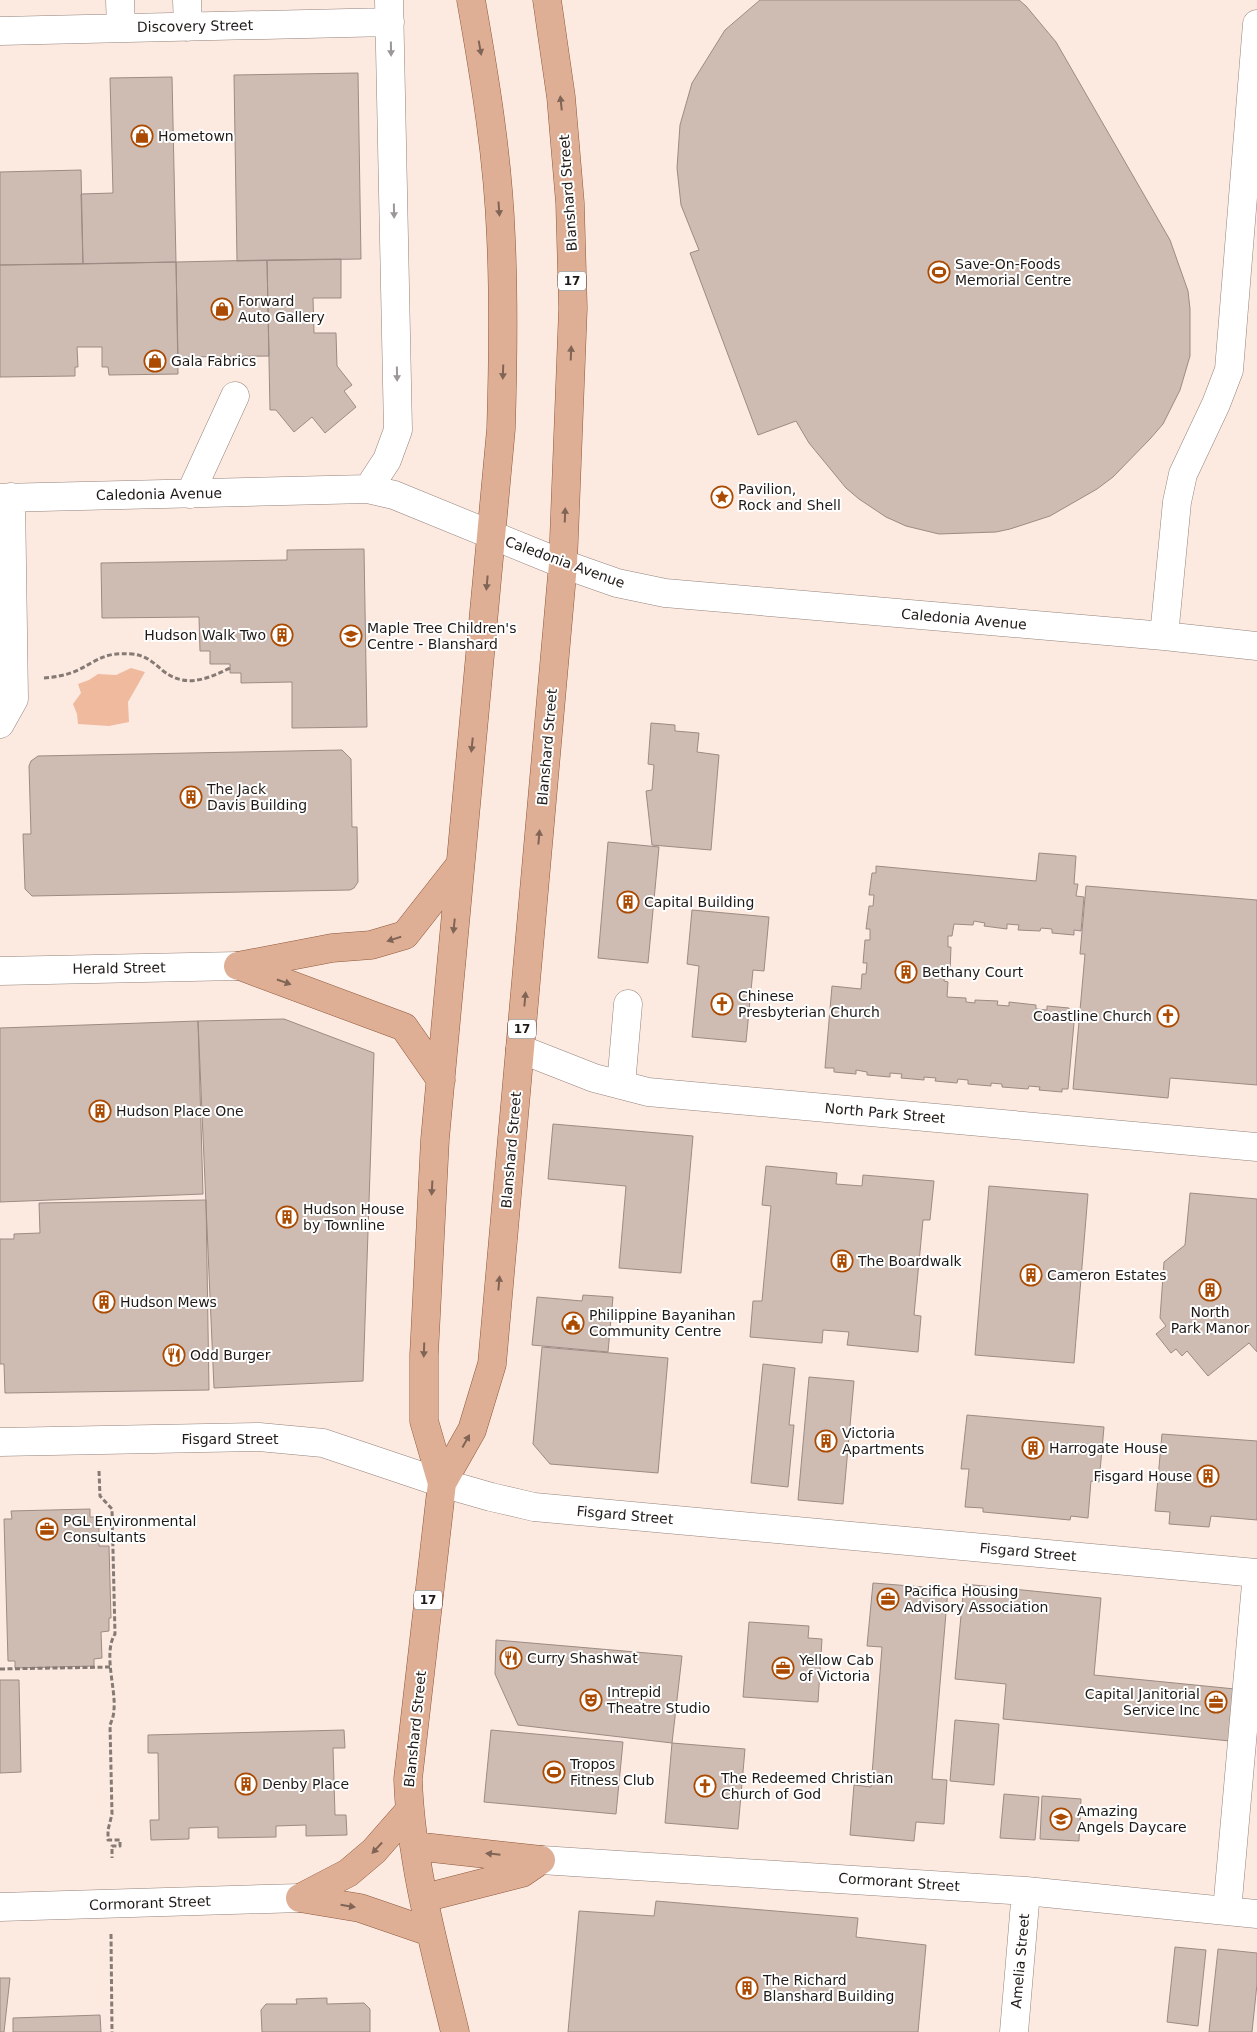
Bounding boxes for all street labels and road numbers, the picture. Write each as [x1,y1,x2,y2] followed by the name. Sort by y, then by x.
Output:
[137,17,254,35] street label: Discovery Street
[556,134,580,252] street label: Blanshard Street
[558,272,586,290] road number: 17
[96,485,222,503] street label: Caledonia Avenue
[503,533,627,591] street label: Caledonia Avenue
[900,606,1028,632] street label: Caledonia Avenue
[534,687,560,806] street label: Blanshard Street
[72,959,166,977] street label: Herald Street
[508,1020,536,1038] road number: 17
[498,1090,524,1209] street label: Blanshard Street
[824,1100,946,1126] street label: North Park Street
[181,1431,279,1447] street label: Fisgard Street
[576,1503,675,1527] street label: Fisgard Street
[979,1540,1078,1564] street label: Fisgard Street
[414,1590,442,1610] road number: 17
[401,1669,429,1788] street label: Blanshard Street
[838,1870,961,1894] street label: Cormorant Street
[89,1893,212,1913] street label: Cormorant Street
[1008,1912,1032,2009] street label: Amelia Street

